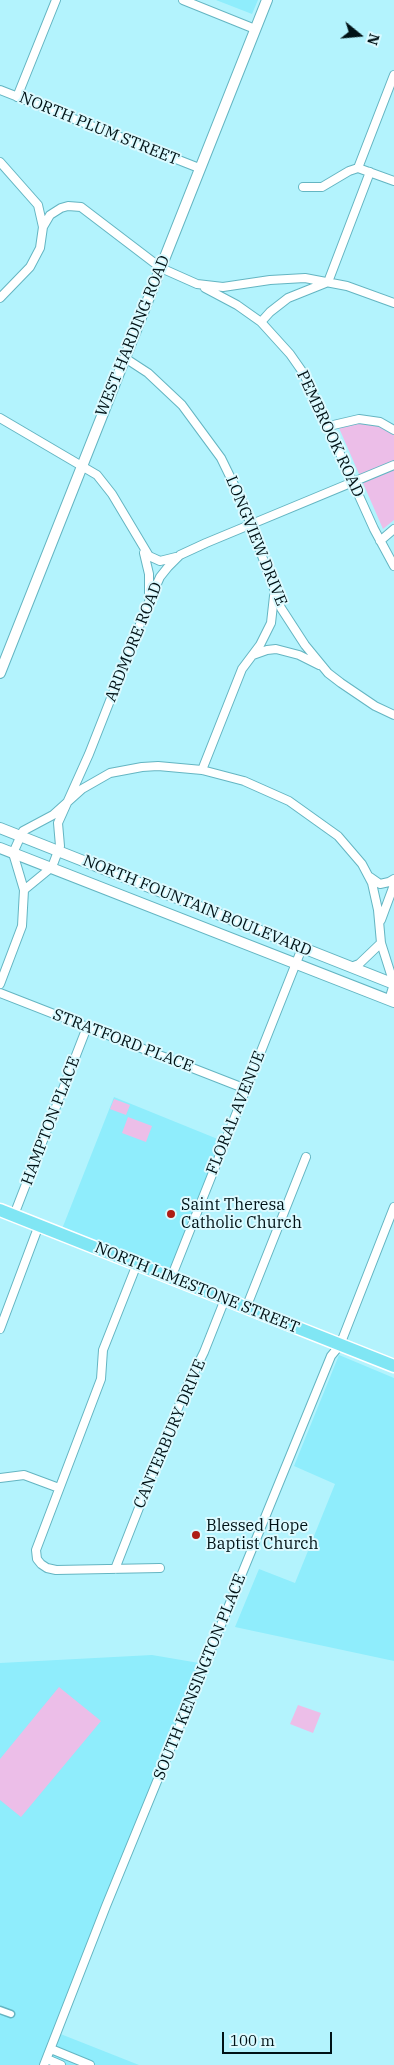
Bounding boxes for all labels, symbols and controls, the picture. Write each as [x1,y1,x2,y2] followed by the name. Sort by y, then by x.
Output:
[334,10,384,60] north arrow
[363,31,384,47] text: N
[16,88,182,170] street label: NORTH PLUM STREET
[92,253,174,419] street label: WEST HARDING ROAD
[292,368,368,500] street label: PEMBROOK ROAD
[221,473,291,609] street label: LONGVIEW DRIVE
[101,579,167,705] street label: ARDMORE ROAD
[80,851,314,961] street label: NORTH FOUNTAIN BOULEVARD
[50,1005,196,1077] street label: STRATFORD PLACE
[202,1049,270,1177] street label: FLORAL AVENUE
[18,1054,84,1188] street label: HAMPTON PLACE
[181,1195,302,1233] place label: Saint Theresa Catholic Church
[165,1208,177,1220] marker: Saint Theresa Catholic Church
[92,1238,302,1338] street label: NORTH LIMESTONE STREET
[130,1357,210,1511] street label: CANTERBURY DRIVE
[206,1516,319,1554] place label: Blessed Hope Baptist Church
[190,1529,202,1541] marker: Blessed Hope Baptist Church
[150,1571,250,1783] street label: SOUTH KENSINGTON PLACE
[224,2022,334,2054] scale bar
[230,2031,275,2050] text: 100 m

